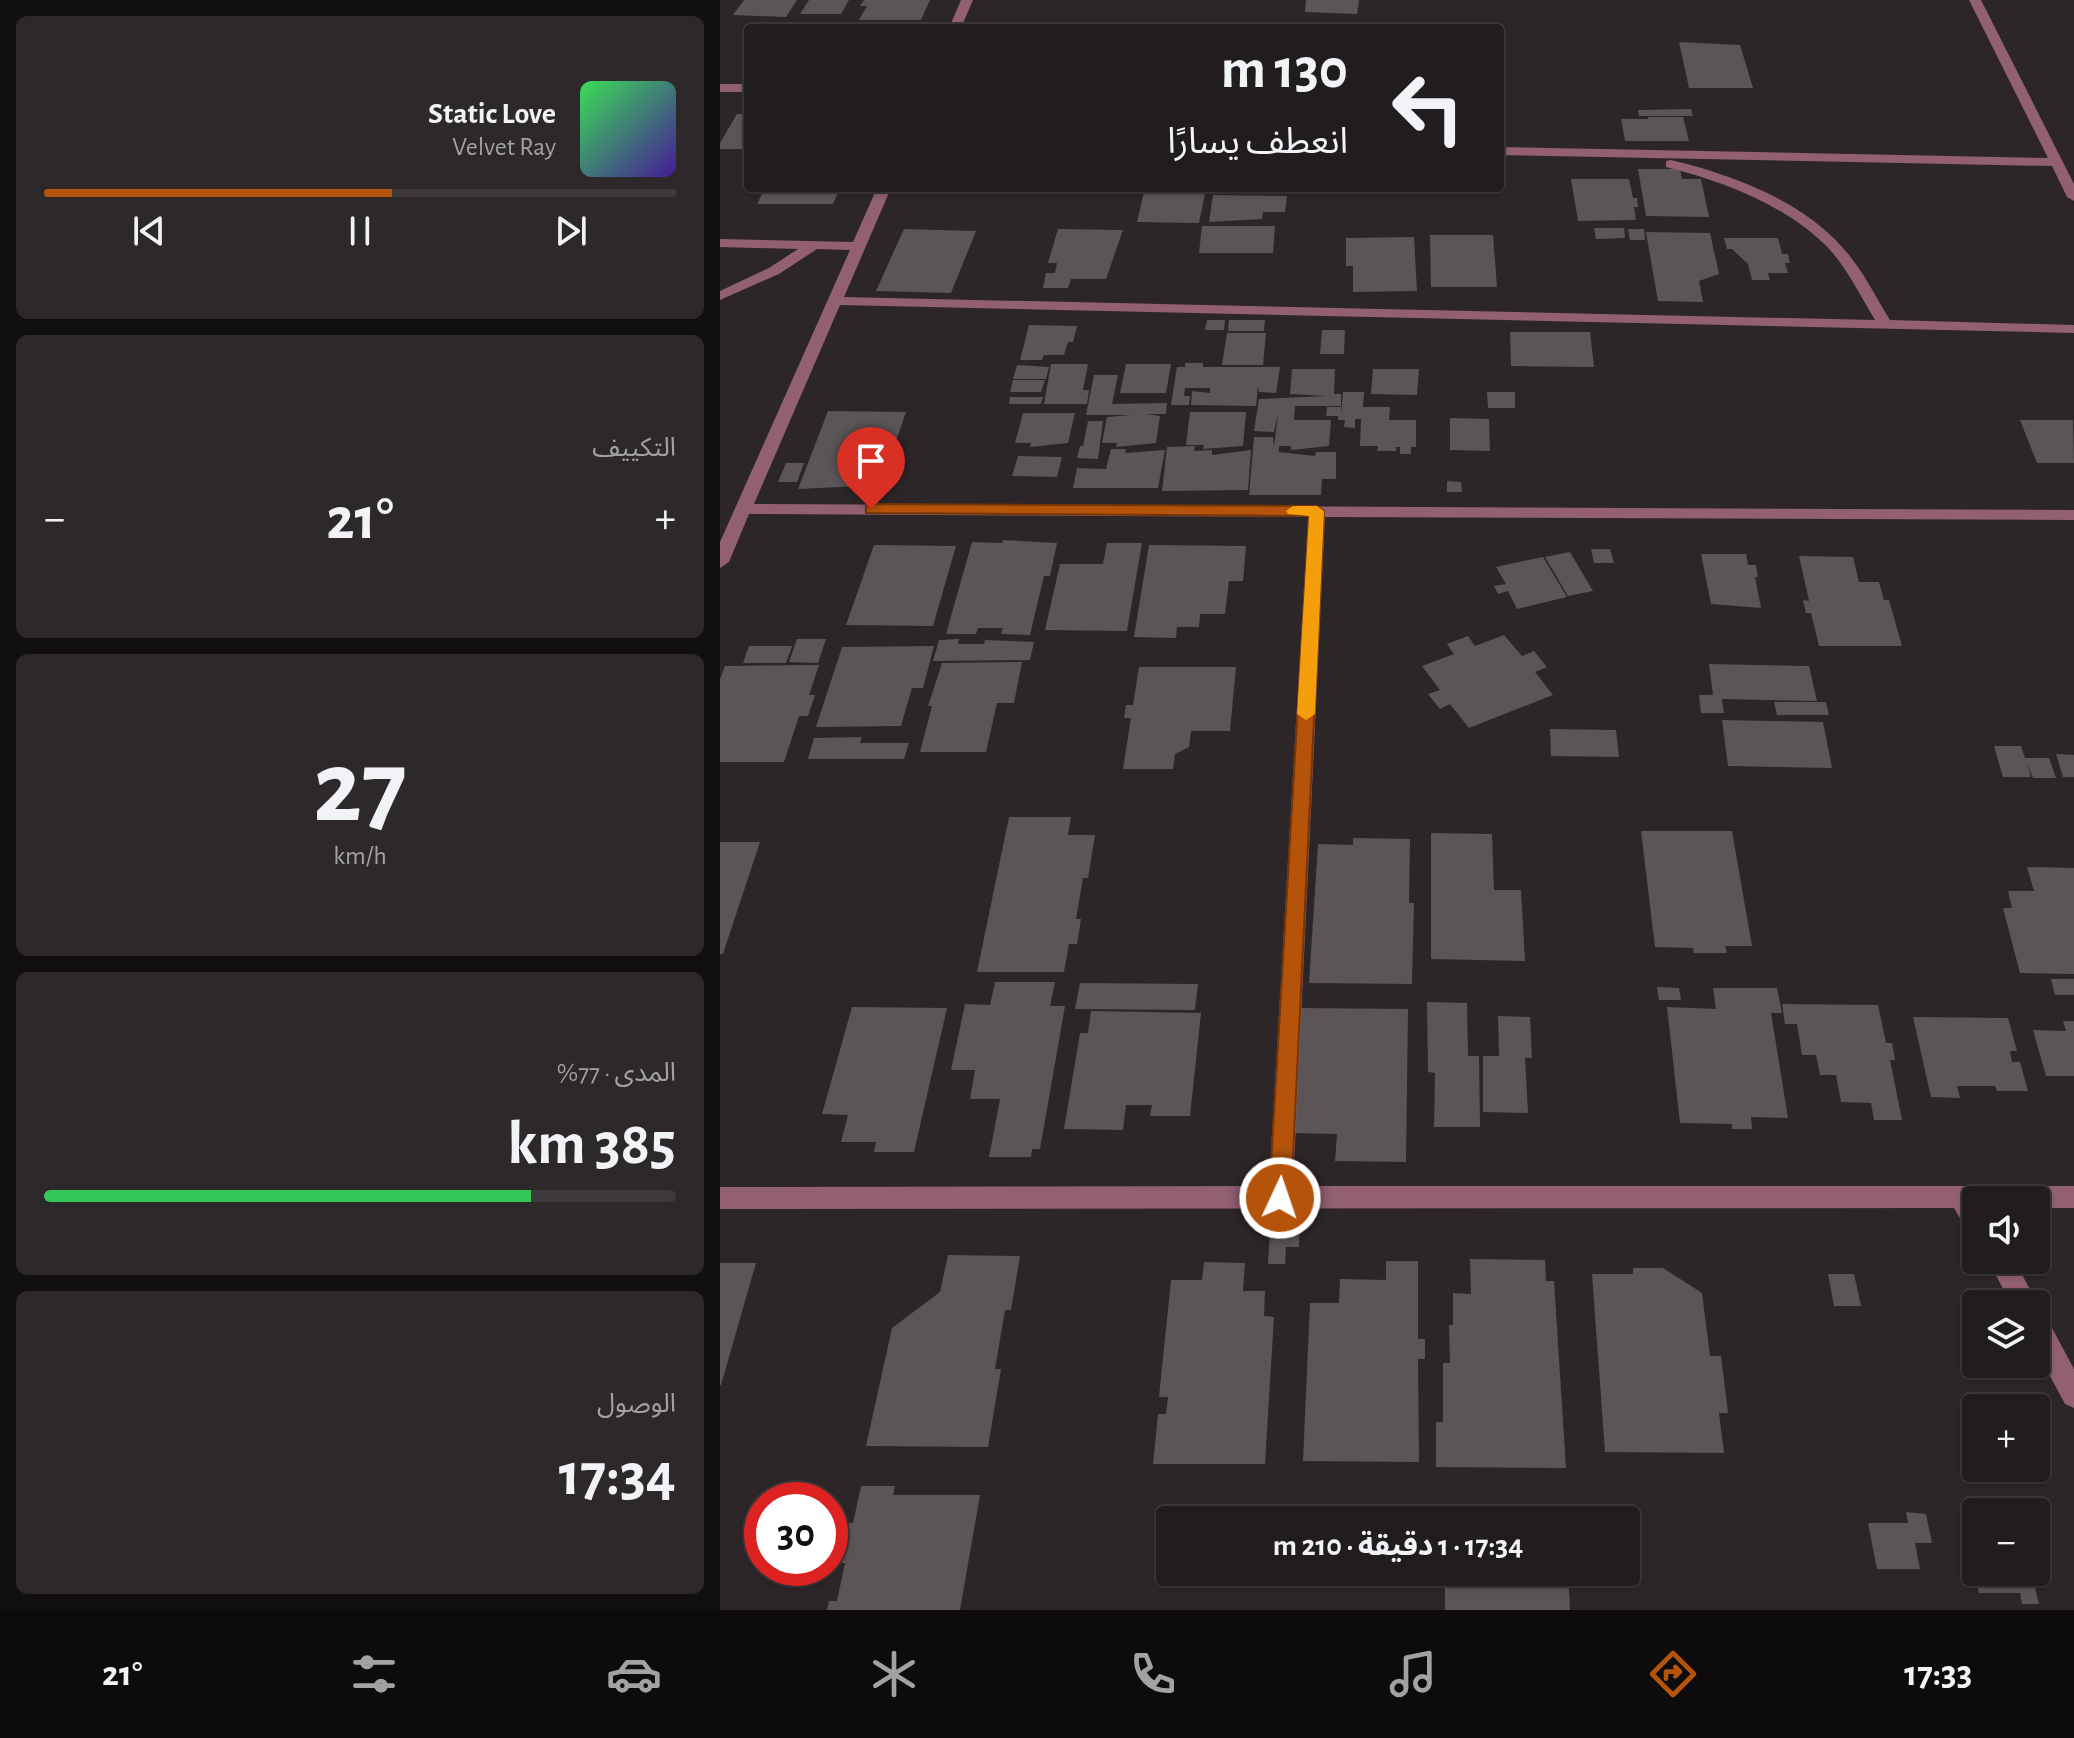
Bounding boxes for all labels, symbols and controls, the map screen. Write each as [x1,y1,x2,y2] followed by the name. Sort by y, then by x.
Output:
[1221,42,1348,98] text: 130 m
[1376,56,1480,160] icon: left
[428,99,556,129] text: Static Love
[1167,124,1348,160] text: انعطف يسارًا
[452,134,556,160] text: Velvet Ray
[127,209,171,253] icon: previous
[338,209,382,253] icon: pause
[549,209,593,253] icon: next
[837,427,905,509] pin
[592,435,676,461] text: التكييف
[849,439,893,483] icon: arrive
[326,490,394,550] text: 21°
[44,497,65,541] text: −
[655,497,676,541] text: +
[313,737,407,841] text: 27
[333,843,387,869] text: km/h
[557,1060,676,1086] text: المدى · 77%
[507,1115,676,1175] text: 385 km
[1238,1156,1322,1240] position arrow
[1962,1186,2050,1586] map controls
[1962,1186,2050,1274] button: sound
[1962,1290,2050,1378] button: layers
[597,1391,676,1417] text: الوصول
[1962,1394,2050,1482] button: +
[559,1446,676,1506] text: 17:34
[744,1482,848,1586] speed limit sign: 30
[1962,1498,2050,1586] button: −
[1273,1531,1523,1561] text: 17:34 · 1 دقيقة · 210 m
[346,1646,402,1702] icon: filters
[606,1646,662,1702] icon: car
[866,1646,922,1702] icon: climate
[1125,1646,1181,1702] icon: phone
[1385,1646,1441,1702] icon: music
[1645,1646,1701,1702] icon: directions
[102,1656,142,1692] text: 21°
[1904,1656,1972,1692] text: 17:33

